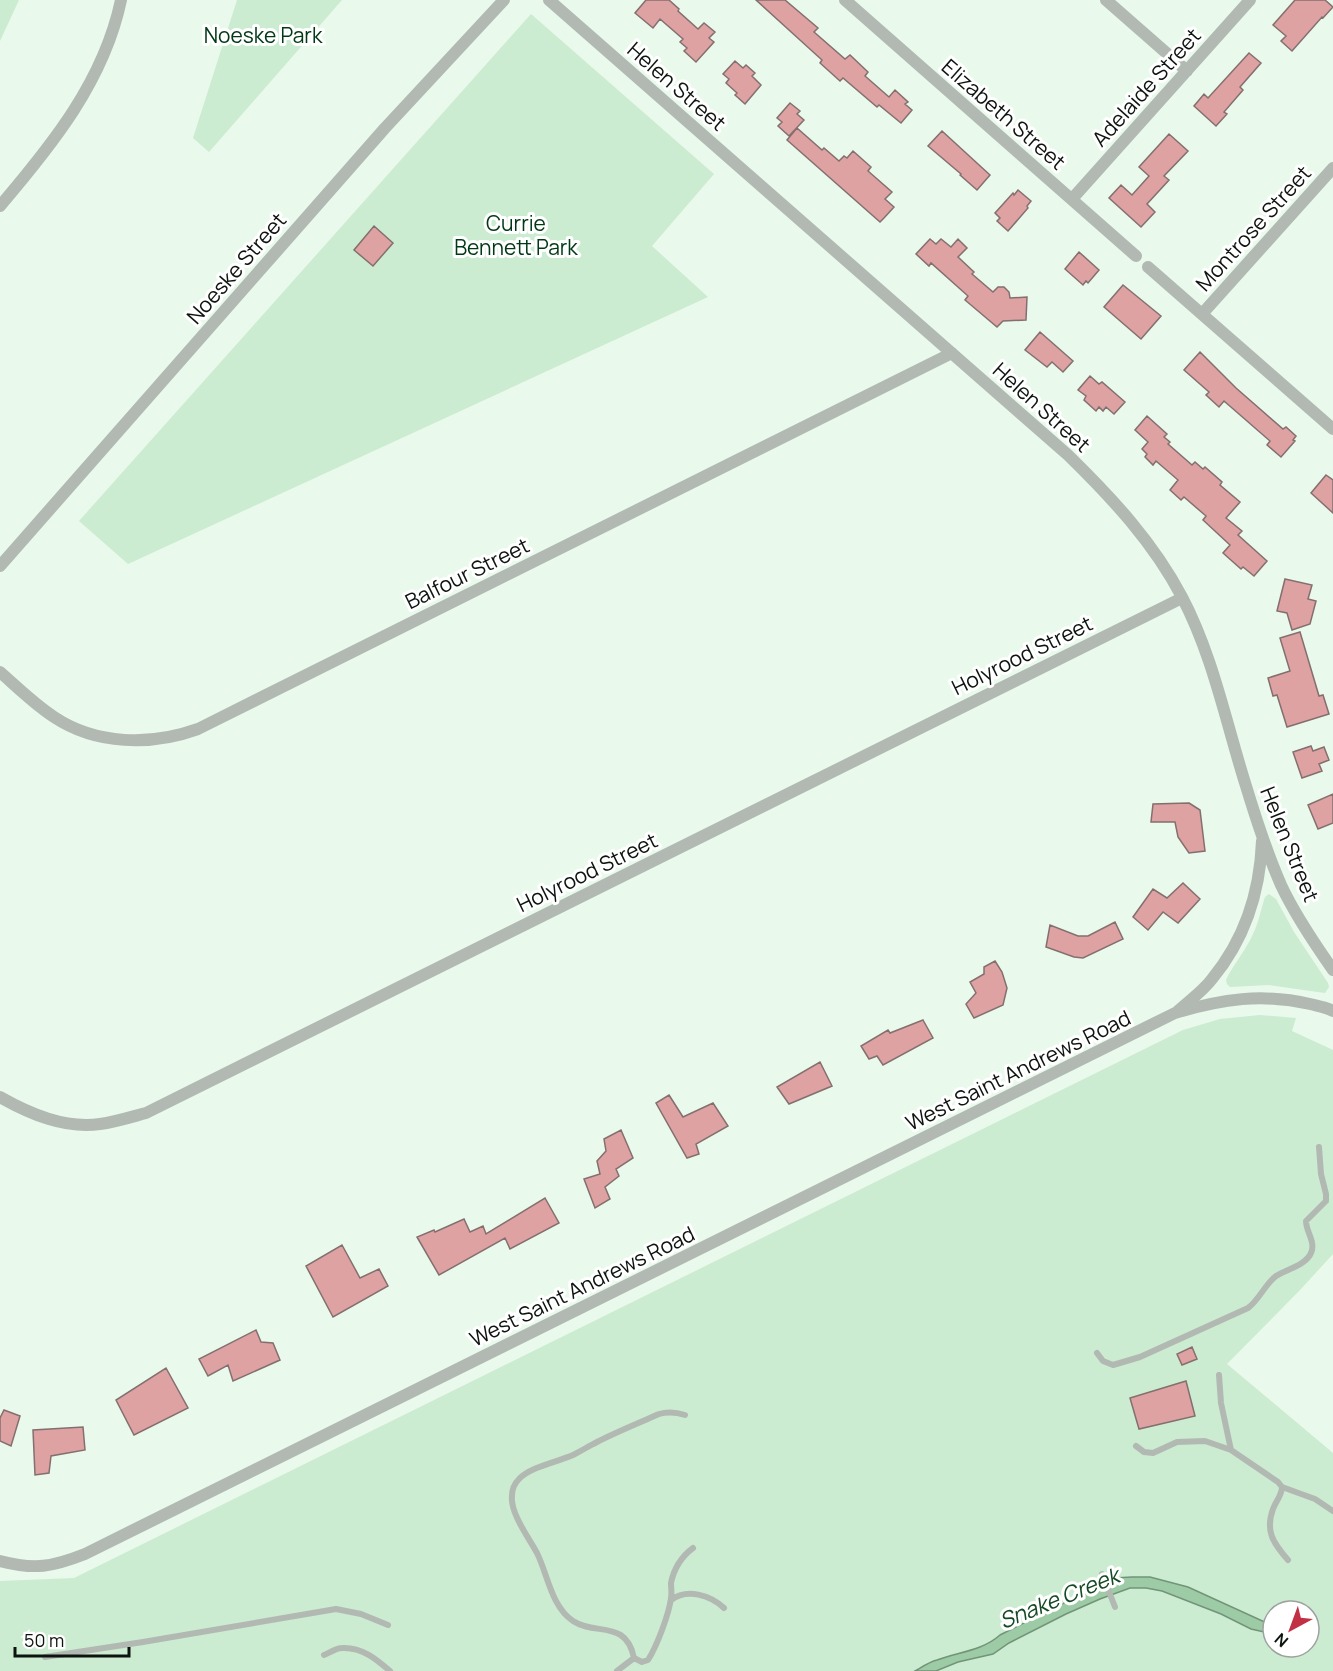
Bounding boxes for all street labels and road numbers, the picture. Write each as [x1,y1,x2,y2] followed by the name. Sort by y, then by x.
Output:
[1085,22,1207,152] street label: Adelaide Street
[622,35,732,137] street label: Helen Street
[936,52,1072,176] street label: Elizabeth Street
[1189,159,1317,297] street label: Montrose Street
[180,207,292,329] street label: Noeske Street
[987,356,1097,458] street label: Helen Street
[400,531,534,615] street label: Balfour Street
[947,609,1097,701] street label: Holyrood Street
[1254,782,1326,906] street label: Helen Street
[512,826,662,918] street label: Holyrood Street
[901,1003,1135,1137] street label: West Saint Andrews Road
[465,1219,699,1353] street label: West Saint Andrews Road

